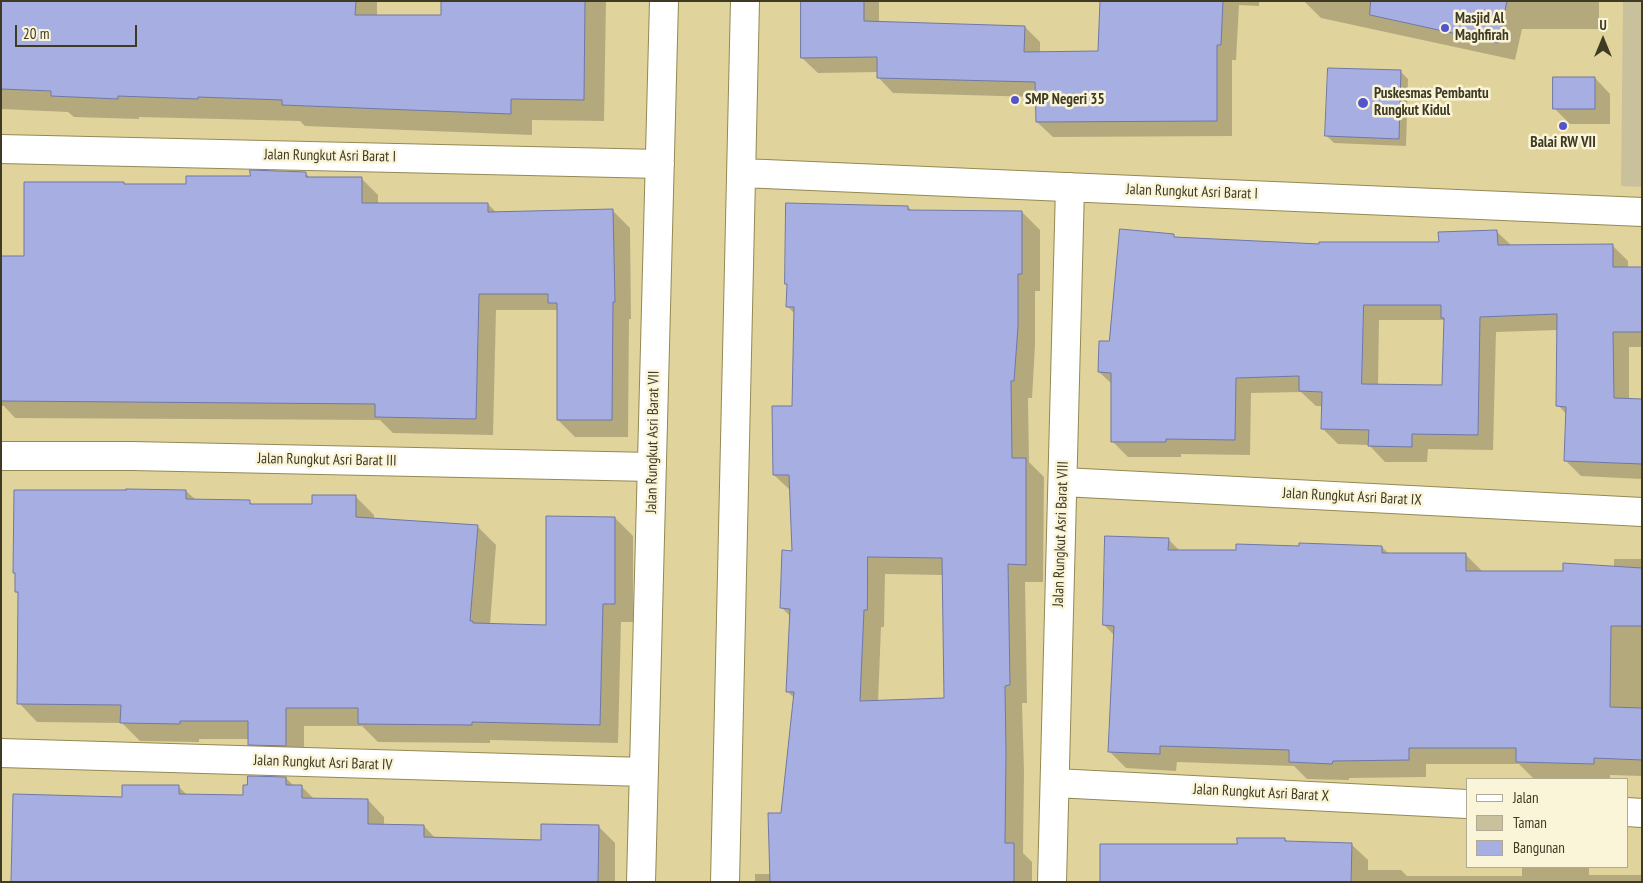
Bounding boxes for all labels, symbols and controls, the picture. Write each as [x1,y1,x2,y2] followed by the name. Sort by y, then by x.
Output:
[1455,10,1509,45] place label: Masjid Al Maghfirah
[18,15,140,47] scale bar
[1578,15,1628,65] north arrow
[1599,16,1607,34] text: U
[1439,22,1451,34] marker: Masjid Al Maghfirah
[23,24,49,43] text: 20 m
[1374,85,1489,120] place label: Puskesmas Pembantu Rungkut Kidul
[1025,91,1105,109] place label: SMP Negeri 35
[1009,94,1021,106] marker: SMP Negeri 35
[1356,96,1370,110] marker: Puskesmas Pembantu Rungkut Kidul
[1557,120,1569,132] marker: Balai RW VII
[1530,134,1596,152] place label: Balai RW VII
[264,146,396,166] street label: Jalan Rungkut Asri Barat I
[1126,181,1258,203] street label: Jalan Rungkut Asri Barat I
[643,371,663,513] street label: Jalan Rungkut Asri Barat VII
[257,450,397,470] street label: Jalan Rungkut Asri Barat III
[1049,461,1073,607] street label: Jalan Rungkut Asri Barat VIII
[1282,484,1422,510] street label: Jalan Rungkut Asri Barat IX
[253,752,393,774] street label: Jalan Rungkut Asri Barat IV
[1466,778,1628,868] legend
[1193,780,1329,806] street label: Jalan Rungkut Asri Barat X
[1513,788,1539,807] text: Jalan
[1513,813,1547,832] text: Taman
[1513,838,1565,857] text: Bangunan

